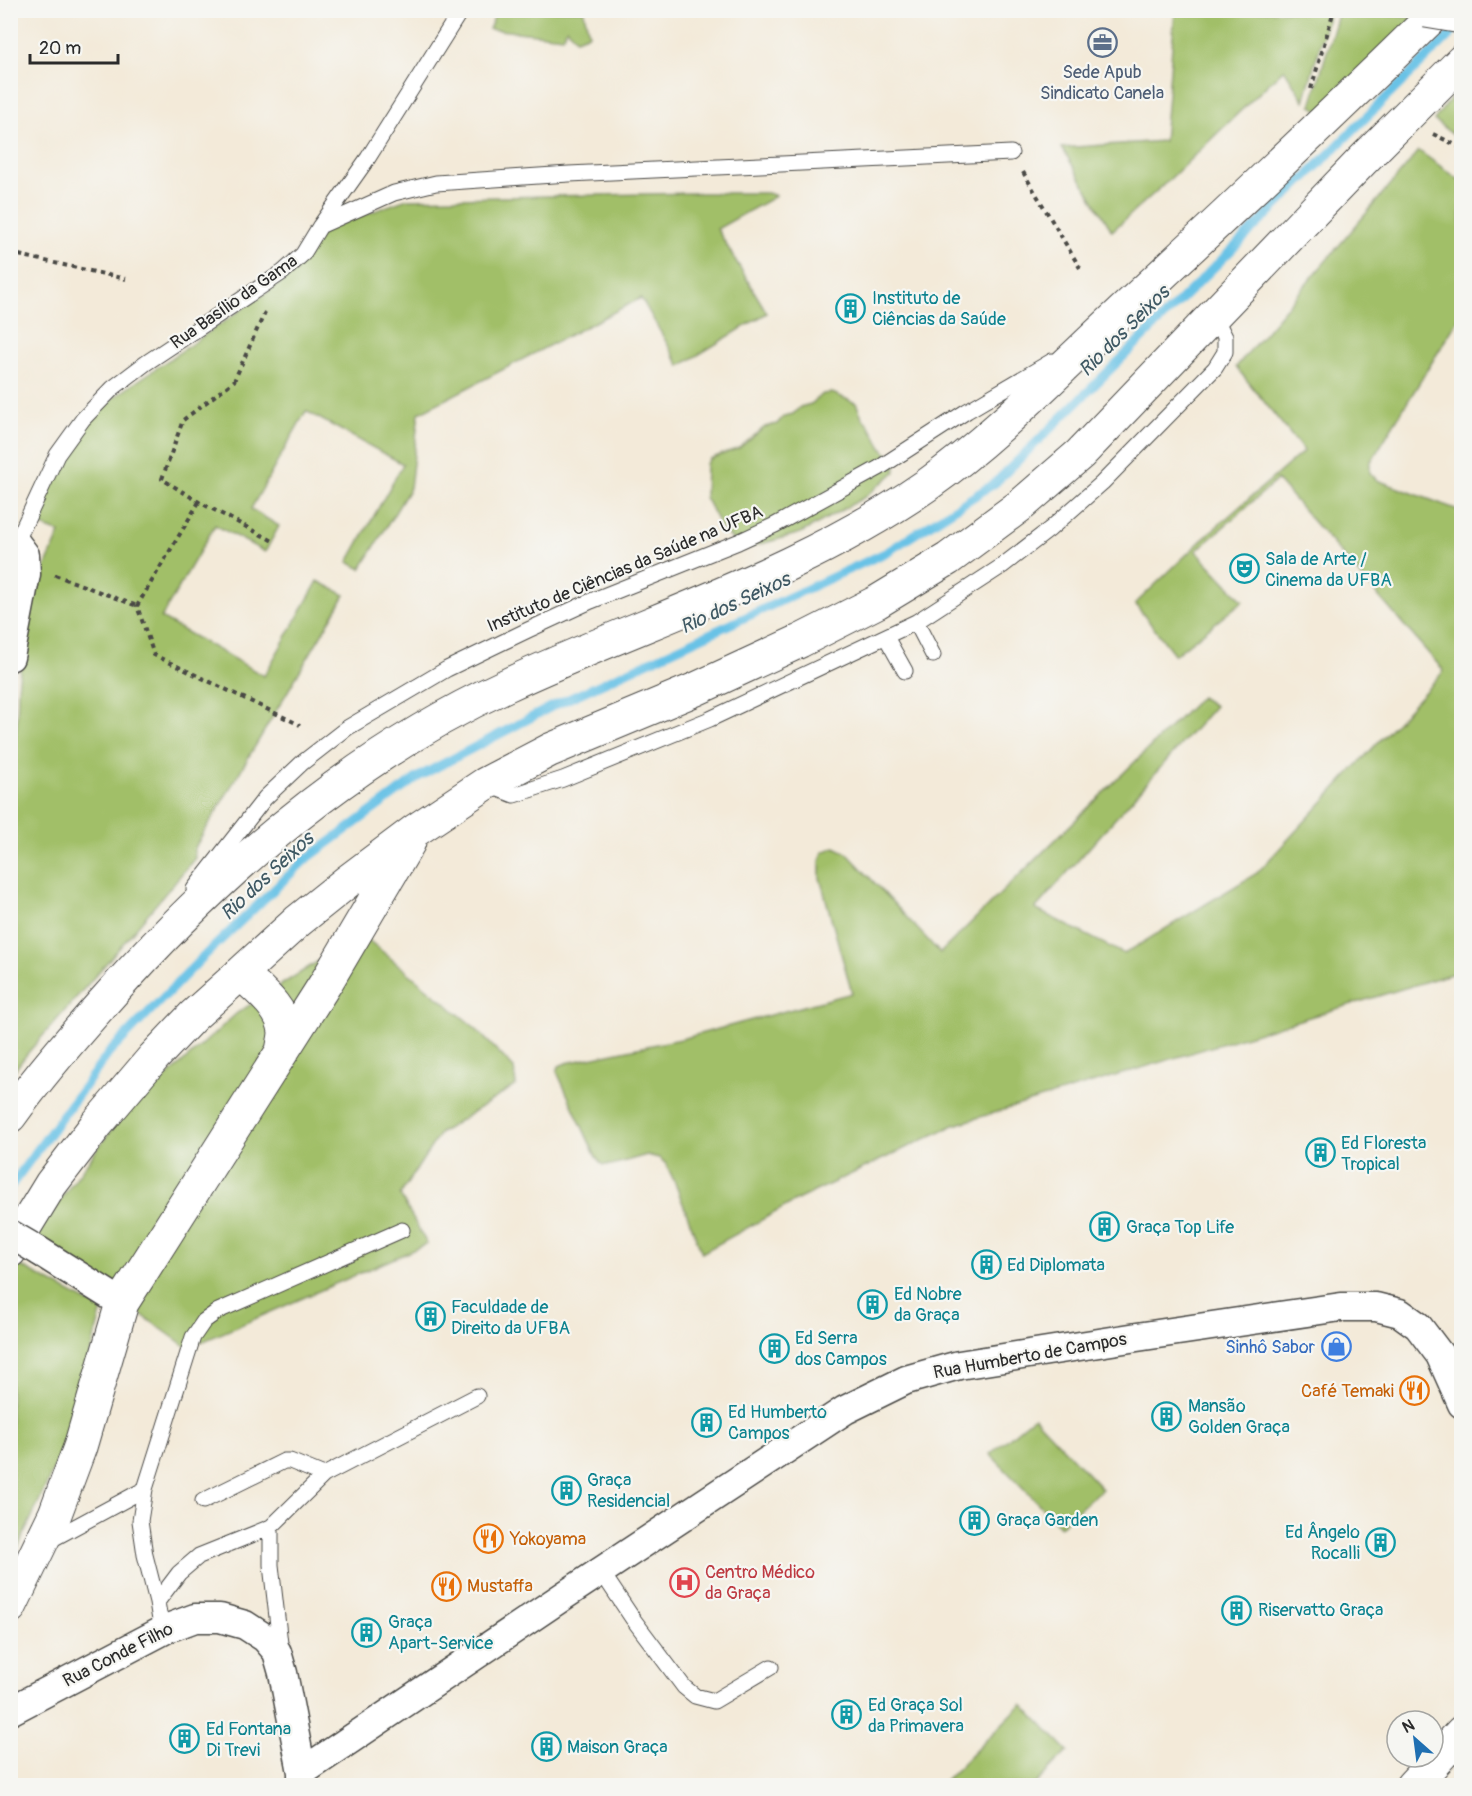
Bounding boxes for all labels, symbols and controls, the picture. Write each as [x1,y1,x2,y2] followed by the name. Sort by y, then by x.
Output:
[30,27,118,65] scale bar
[1086,27,1118,59] office icon: Sede Apub Sindicato Canela
[39,37,81,60] text: 20 m
[1040,61,1164,105] place label: Sede Apub Sindicato Canela
[166,249,302,355] street label: Rua Basílio da Gama
[1073,279,1176,382] water label: Rio dos Seixos
[872,287,1006,331] place label: Instituto de Ciências da Saúde
[835,292,867,324] building icon: Instituto de Ciências da Saúde
[484,500,767,638] street label: Instituto de Ciências da Saúde na UFBA
[1265,548,1392,592] place label: Sala de Arte / Cinema da UFBA
[1228,553,1260,585] theatre icon: Sala de Arte / Cinema da UFBA
[676,566,796,639] water label: Rio dos Seixos
[215,825,320,926] water label: Rio dos Seixos
[1341,1132,1426,1176] place label: Ed Floresta Tropical
[1304,1137,1336,1169] building icon: Ed Floresta Tropical
[1089,1211,1121,1243] building icon: Graça Top Life
[1126,1216,1234,1239] place label: Graça Top Life
[970,1249,1002,1281] building icon: Ed Diplomata
[1007,1254,1105,1277] place label: Ed Diplomata
[894,1283,962,1327] place label: Ed Nobre da Graça
[857,1288,889,1320] building icon: Ed Nobre da Graça
[451,1296,570,1340] place label: Faculdade de Direito da UFBA
[414,1301,446,1333] building icon: Faculdade de Direito da UFBA
[795,1327,887,1371] place label: Ed Serra dos Campos
[931,1328,1129,1384] street label: Rua Humberto de Campos
[1320,1331,1352,1363] shop icon: Sinhô Sabor
[758,1332,790,1364] building icon: Ed Serra dos Campos
[1225,1336,1316,1359] place label: Sinhô Sabor
[1399,1375,1431,1407] restaurant icon: Café Temaki
[1301,1380,1394,1403] place label: Café Temaki
[1188,1395,1290,1439] place label: Mansão Golden Graça
[1151,1400,1183,1432] building icon: Mansão Golden Graça
[728,1401,827,1445] place label: Ed Humberto Campos
[691,1406,723,1438] building icon: Ed Humberto Campos
[587,1469,670,1513] place label: Graça Residencial
[550,1474,582,1506] building icon: Graça Residencial
[959,1504,991,1536] building icon: Graça Garden
[996,1509,1098,1532] place label: Graça Garden
[1285,1521,1360,1565] place label: Ed Ângelo Rocalli
[473,1523,505,1555] restaurant icon: Yokoyama
[1365,1526,1397,1558] building icon: Ed Ângelo Rocalli
[509,1528,586,1551] place label: Yokoyama
[705,1561,815,1605] place label: Centro Médico da Graça
[668,1566,700,1598] hospital icon: Centro Médico da Graça
[430,1570,462,1602] restaurant icon: Mustaffa
[467,1575,533,1598] place label: Mustaffa
[1221,1594,1253,1626] building icon: Riservatto Graça
[1258,1599,1383,1622] place label: Riservatto Graça
[388,1611,493,1655] place label: Graça Apart-Service
[351,1616,383,1648] building icon: Graça Apart-Service
[59,1617,177,1693] street label: Rua Conde Filho
[868,1694,964,1738] place label: Ed Graça Sol da Primavera
[831,1699,863,1731] building icon: Ed Graça Sol da Primavera
[1385,1709,1445,1769] north arrow
[1399,1715,1418,1738] text: N
[206,1718,291,1762] place label: Ed Fontana Di Trevi
[169,1723,201,1755] building icon: Ed Fontana Di Trevi
[530,1731,562,1763] building icon: Maison Graça
[567,1736,668,1759] place label: Maison Graça

